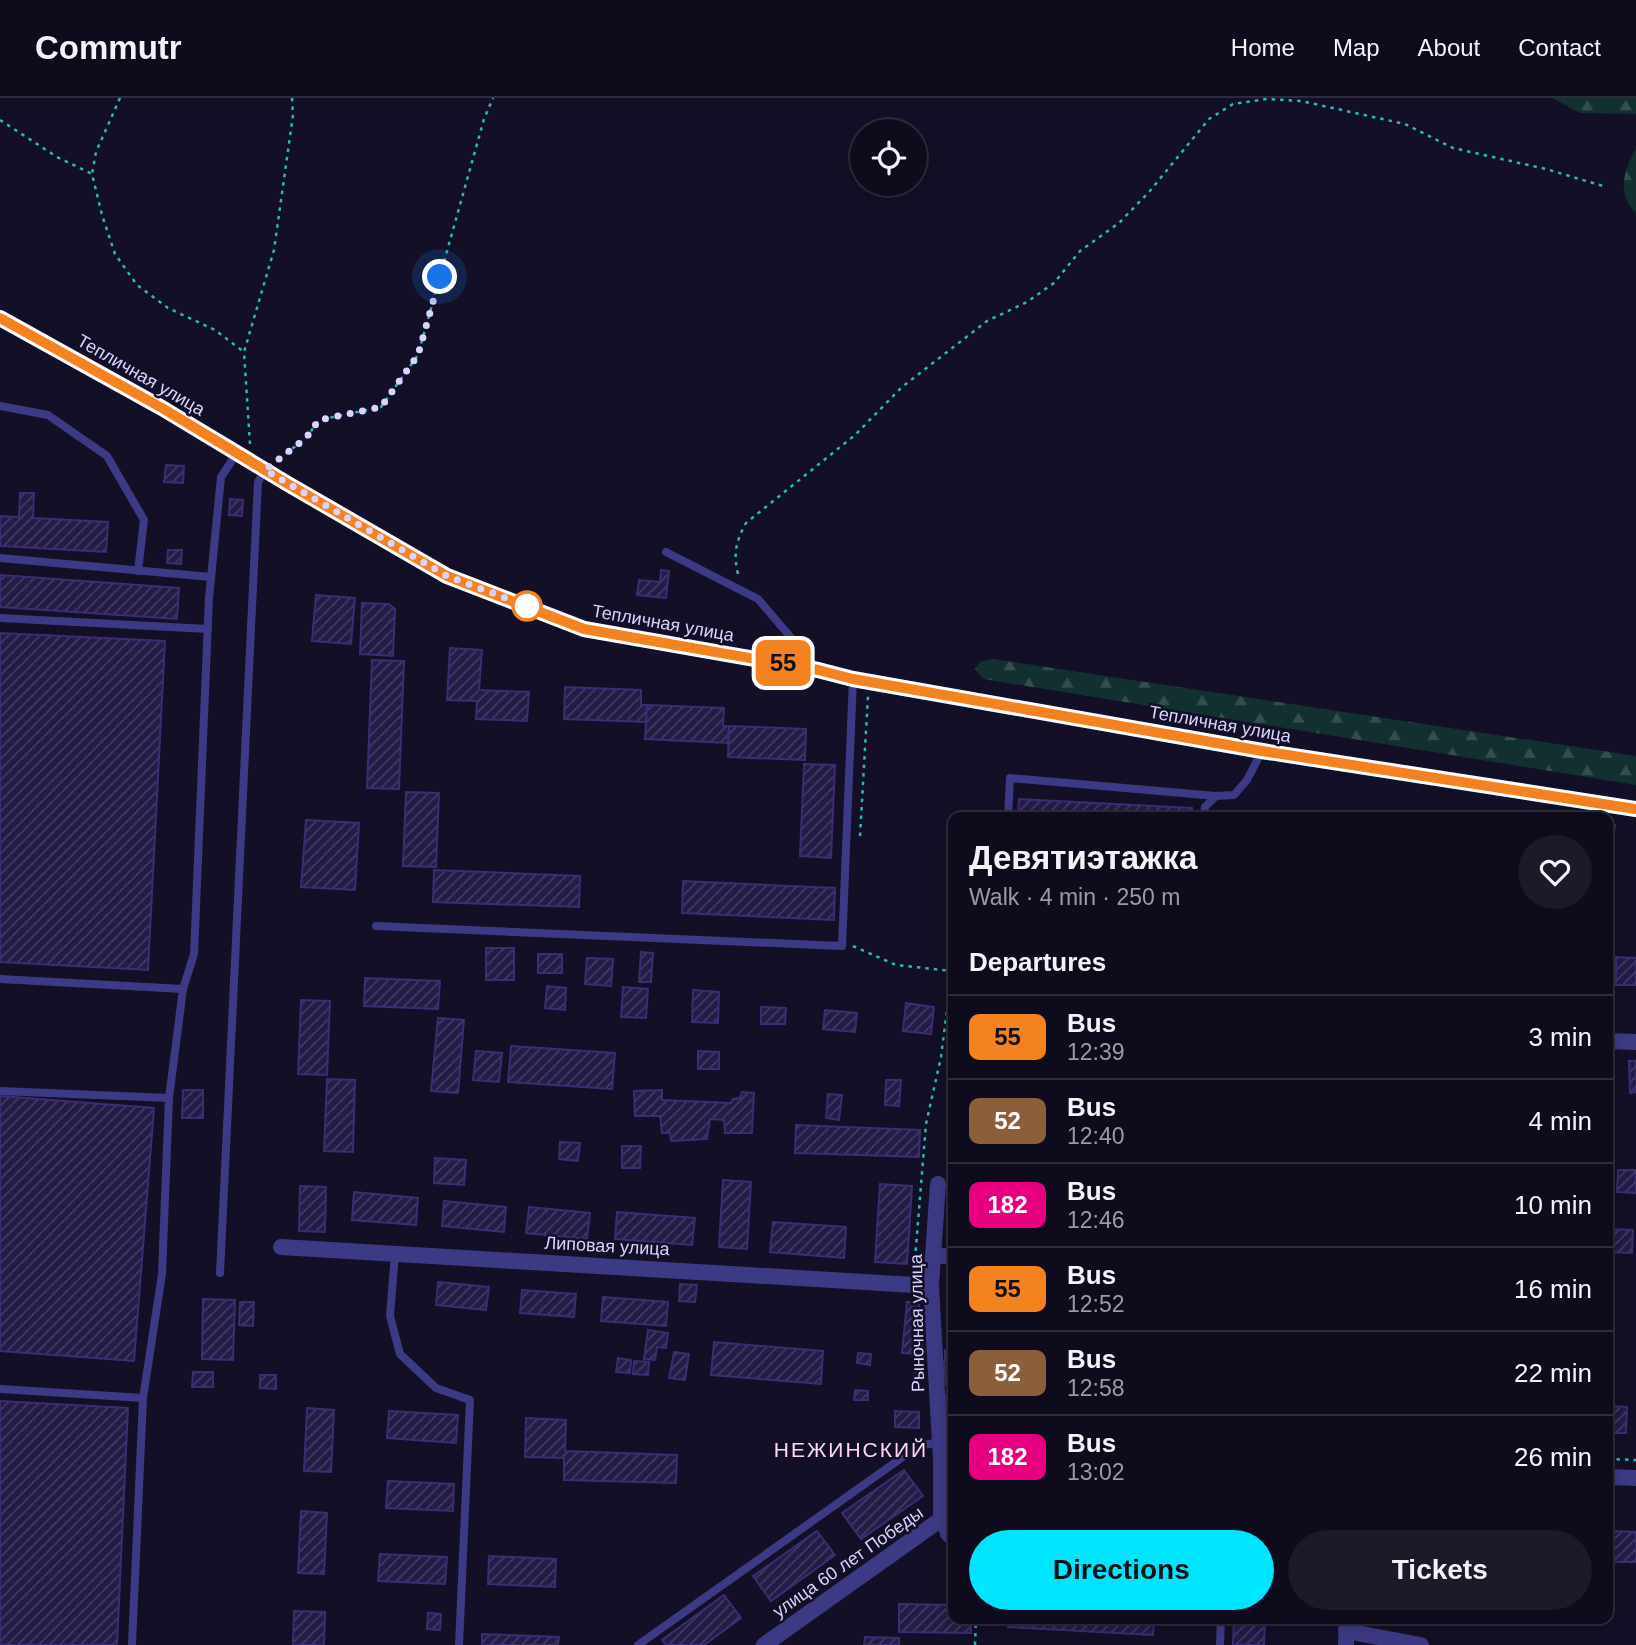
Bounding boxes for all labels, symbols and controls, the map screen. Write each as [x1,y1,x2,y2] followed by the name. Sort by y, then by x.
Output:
[35,29,182,66] text: Commutr
[1231,34,1295,61] text: Home
[1333,34,1380,61] text: Map
[1418,34,1480,61] text: About
[1518,34,1601,61] text: Contact
[850,119,927,196] map controls
[850,119,927,196] button: locate
[422,259,457,294] your location
[74,330,209,420] street label: Тепличная улица
[512,591,542,621] unlabelled marker
[590,601,737,646] street label: Тепличная улица
[752,640,814,686] line badge: 55
[770,649,796,676] text: 55
[1147,702,1294,747] street label: Тепличная улица
[1518,835,1592,909] button: heart
[969,839,1197,876] text: Девятиэтажка
[969,884,1180,910] text: Walk · 4 min · 250 m
[969,947,1106,977] text: Departures
[1067,1008,1116,1038] text: Bus
[1528,1022,1592,1052] text: 3 min
[994,1023,1021,1050] text: 55
[1067,1039,1125,1065] text: 12:39
[1067,1092,1116,1122] text: Bus
[1528,1106,1592,1136] text: 4 min
[994,1107,1021,1134] text: 52
[1067,1123,1125,1149] text: 12:40
[1067,1176,1116,1206] text: Bus
[1514,1190,1592,1220] text: 10 min
[987,1191,1028,1218] text: 182
[1067,1207,1125,1233] text: 12:46
[544,1233,671,1259] street label: Липовая улица
[906,1253,928,1392] street label: Рыночная улица
[1067,1260,1116,1290] text: Bus
[1514,1274,1592,1304] text: 16 min
[994,1275,1021,1302] text: 55
[1067,1291,1125,1317] text: 12:52
[1067,1344,1116,1374] text: Bus
[1514,1358,1592,1388] text: 22 min
[994,1359,1021,1386] text: 52
[1067,1375,1125,1401] text: 12:58
[1067,1428,1116,1458] text: Bus
[774,1438,928,1461] district label: НЕЖИНСКИЙ
[1514,1442,1592,1472] text: 26 min
[987,1443,1028,1470] text: 182
[1067,1459,1125,1485] text: 13:02
[769,1503,927,1621] street label: улица 60 лет Победы
[969,1530,1274,1610] button: Directions
[1288,1530,1592,1610] button: Tickets

